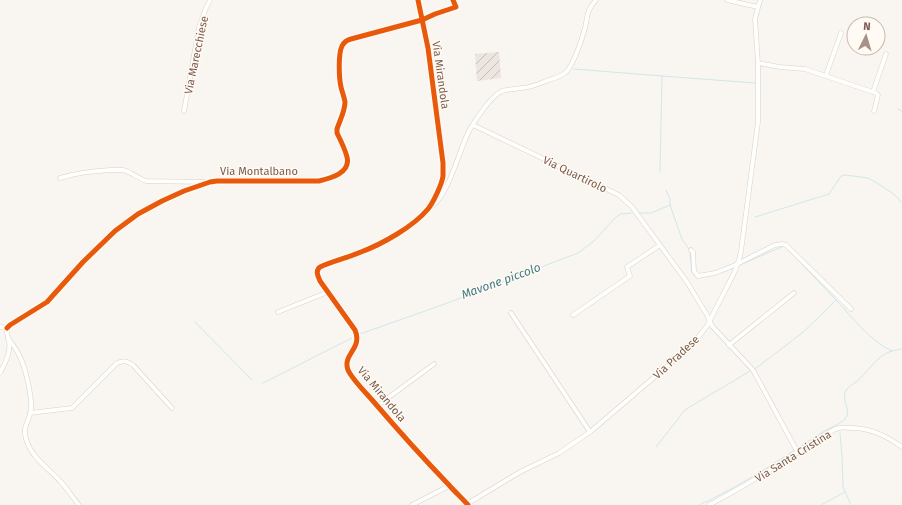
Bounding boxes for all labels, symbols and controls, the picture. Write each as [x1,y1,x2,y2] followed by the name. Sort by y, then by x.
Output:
[182,15,211,95] street label: Via Marecchiese
[846,16,886,56] north arrow
[863,20,871,33] text: N
[429,40,452,110] street label: Via Mirandola
[541,153,609,195] street label: Via Quartirolo
[220,165,298,178] street label: Via Montalbano
[459,260,543,302] water label: Mavone piccolo
[651,333,702,382] street label: Via Pradese
[355,364,409,425] street label: Via Mirandola
[753,428,834,485] street label: Via Santa Cristina

